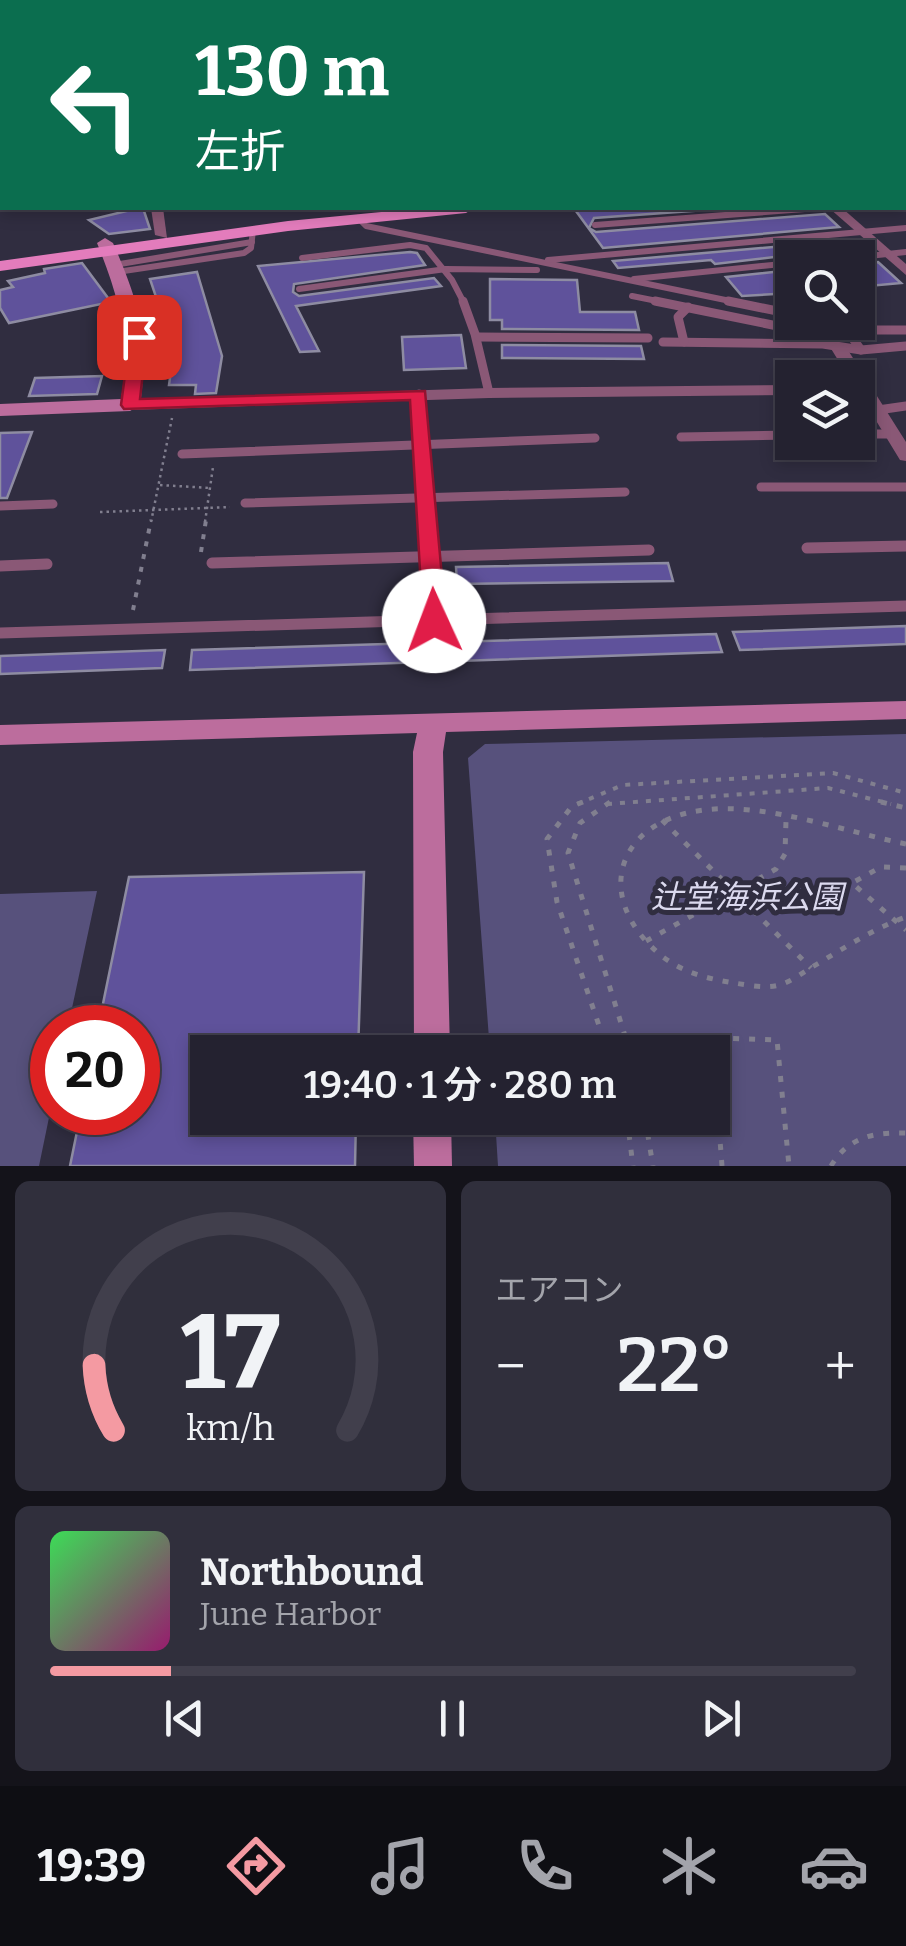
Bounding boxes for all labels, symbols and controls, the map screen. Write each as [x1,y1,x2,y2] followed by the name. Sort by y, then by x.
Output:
[195,30,389,114] text: 130 m
[30,40,160,170] icon: left
[195,125,285,179] text: 左折
[775,240,875,460] map controls
[775,240,875,340] button: search
[97,295,182,380] pin
[112,310,167,365] icon: arrive
[775,360,875,460] button: layers
[382,569,486,673] position arrow
[651,878,847,916] park label: 辻堂海浜公園
[30,1005,160,1135] speed limit sign: 20
[304,1062,616,1108] text: 19:40 · 1 分 · 280 m
[496,1271,624,1309] text: エアコン
[180,1291,280,1416] text: 17
[617,1321,734,1411] text: 22°
[496,1334,526,1400] text: −
[825,1334,856,1400] text: +
[186,1407,274,1449] text: km/h
[200,1549,423,1595] text: Northbound
[200,1595,381,1633] text: June Harbor
[157,1691,212,1746] icon: previous
[425,1691,480,1746] icon: pause
[694,1691,749,1746] icon: next
[221,1831,291,1901] icon: directions
[365,1831,435,1901] icon: music
[510,1831,580,1901] icon: phone
[654,1831,724,1901] icon: climate
[799,1831,869,1901] icon: car
[37,1839,146,1893] text: 19:39

